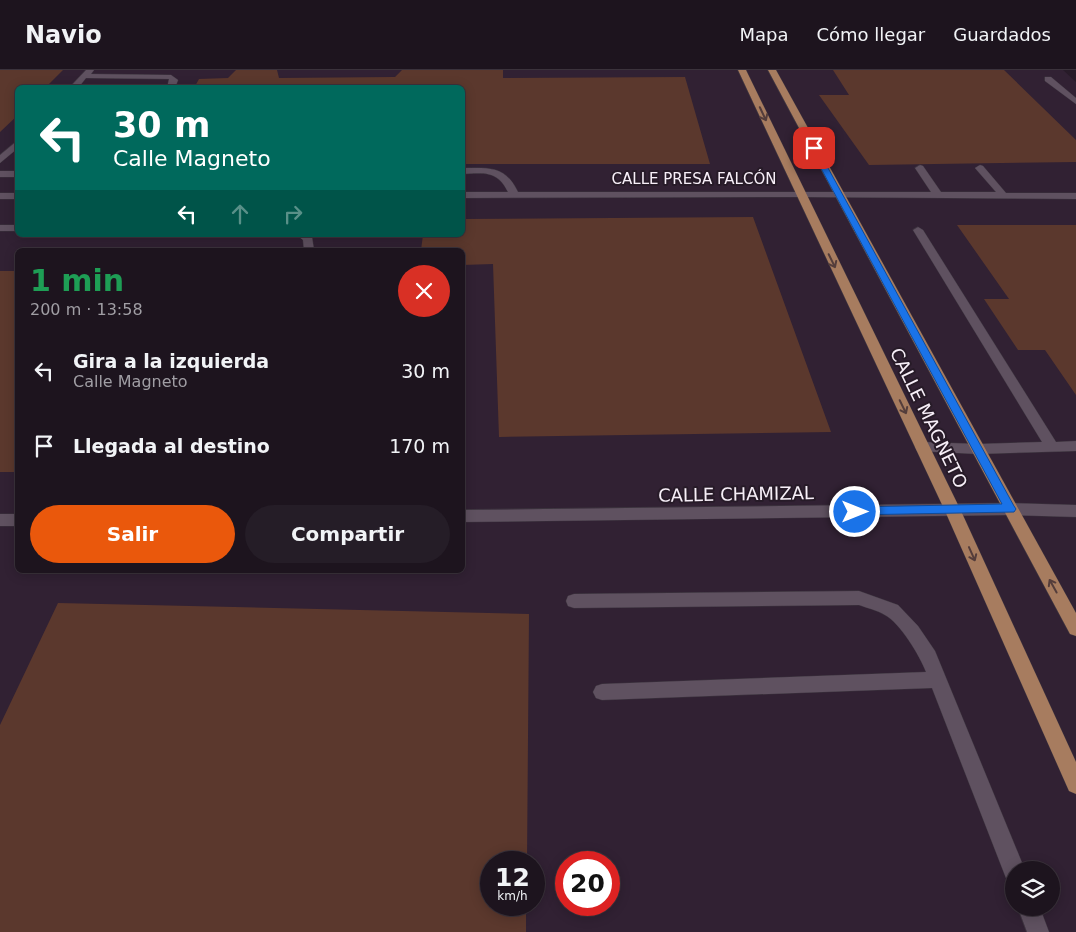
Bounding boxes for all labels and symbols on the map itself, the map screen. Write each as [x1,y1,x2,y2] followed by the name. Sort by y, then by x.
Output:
[758,106,768,121] one-way arrow
[793,127,835,169] pin
[612,169,776,188] street label: CALLE PRESA FALCÓN
[828,253,838,268] one-way arrow
[886,344,972,492] street label: CALLE MAGNETO
[898,400,908,415] one-way arrow
[658,482,814,506] street label: CALLE CHAMIZAL
[828,485,880,537] position arrow
[968,546,978,561] one-way arrow
[1047,579,1057,594] one-way arrow
[555,851,620,916] speed limit sign: 20

